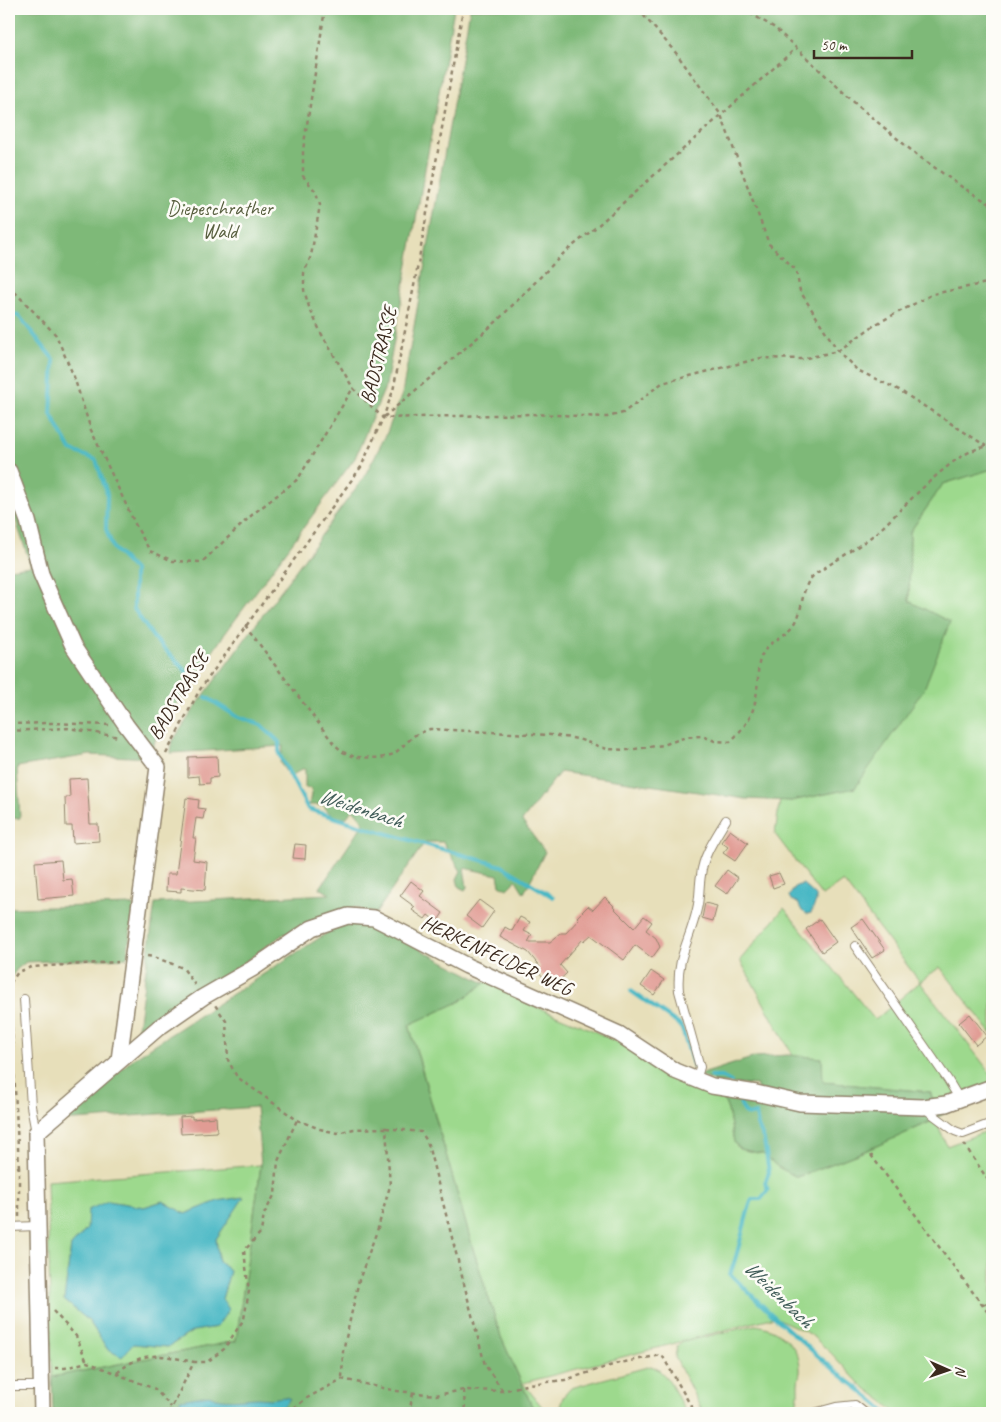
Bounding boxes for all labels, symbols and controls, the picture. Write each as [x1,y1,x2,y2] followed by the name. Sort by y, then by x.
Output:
[814,28,911,60] scale bar
[821,36,848,55] text: 50 m
[167,196,274,244] park label: Diepeschrather Wald
[354,301,403,406] street label: BADSTRASSE
[142,644,216,744] street label: BADSTRASSE
[316,782,407,834] water label: Weidenbach
[418,910,578,1002] street label: HERKENFELDER WEG
[739,1255,820,1334] water label: Weidenbach
[924,1344,974,1394] north arrow
[952,1366,969,1377] text: N

